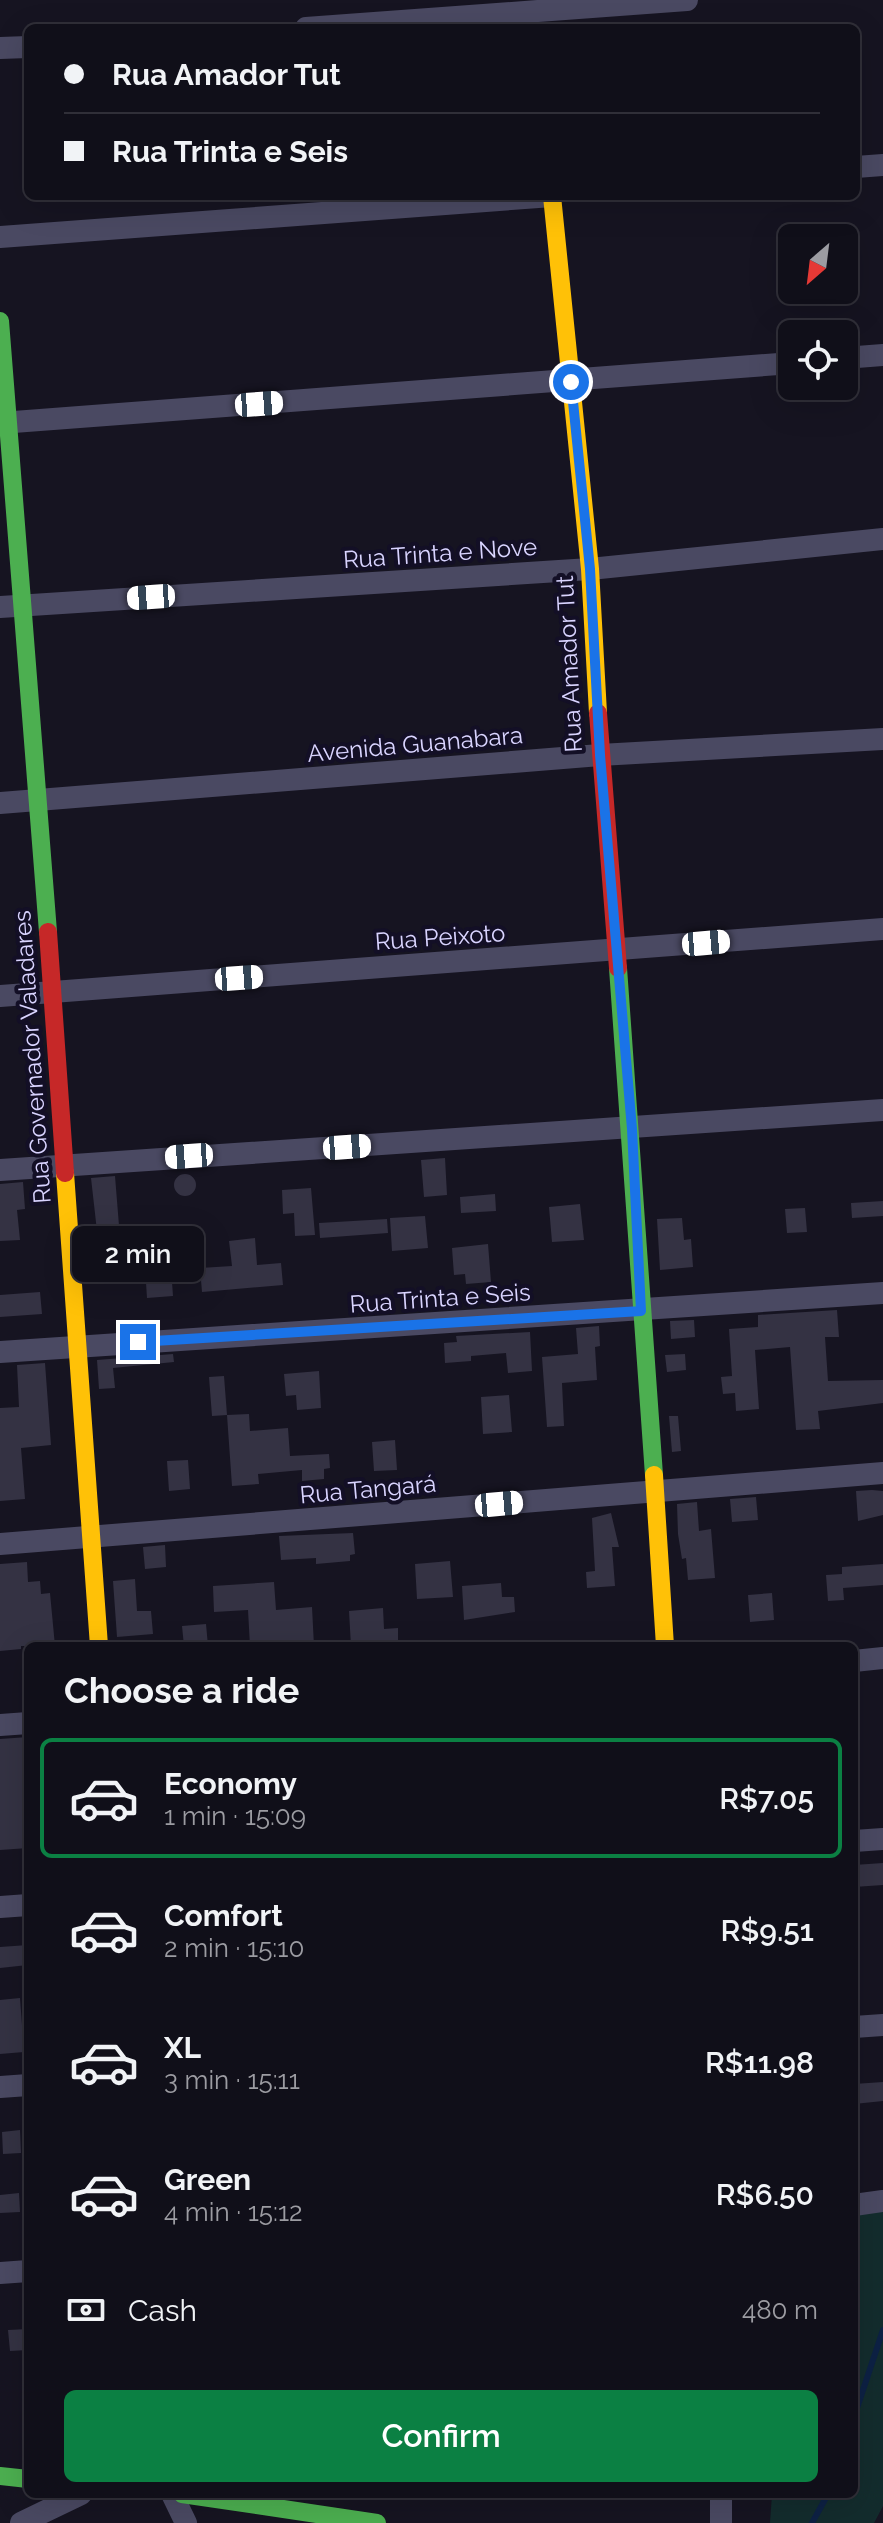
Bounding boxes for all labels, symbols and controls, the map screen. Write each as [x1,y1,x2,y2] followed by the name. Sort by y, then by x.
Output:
[112,57,341,92] text: Rua Amador Tut
[112,134,348,169] text: Rua Trinta e Seis
[778,224,858,304] north arrow
[778,224,858,400] map controls
[778,320,858,400] button: locate
[553,364,589,400] route start
[234,390,284,418] car
[342,532,538,574] street label: Rua Trinta e Nove
[550,575,588,753] street label: Rua Amador Tut
[126,583,176,611] car
[306,720,524,768] street label: Avenida Guanabara
[7,909,57,1205] street label: Rua Governador Valadares
[374,918,506,956] street label: Rua Peixoto
[681,929,731,957] car
[214,964,264,992] car
[322,1133,372,1161] car
[164,1142,214,1170] car
[72,1226,204,1282] callout: 2 min
[105,1239,171,1269] text: 2 min
[349,1277,531,1319] street label: Rua Trinta e Seis
[120,1324,156,1360] route end
[299,1469,437,1509] street label: Rua Tangará
[474,1490,524,1518] car
[64,1669,299,1711] text: Choose a ride
[68,1762,140,1834] icon: car
[164,1766,297,1801] text: Economy
[719,1781,814,1816] text: R$7.05
[164,1801,306,1831] text: 1 min · 15:09
[68,1894,140,1966] icon: car
[164,1898,283,1933] text: Comfort
[721,1913,814,1948] text: R$9.51
[164,1933,304,1963] text: 2 min · 15:10
[68,2026,140,2098] icon: car
[164,2030,201,2065] text: XL
[705,2045,814,2080] text: R$11.98
[164,2065,300,2095] text: 3 min · 15:11
[68,2158,140,2230] icon: car
[164,2162,251,2197] text: Green
[716,2177,814,2212] text: R$6.50
[164,2197,303,2227] text: 4 min · 15:12
[64,2288,108,2332] icon: cash
[128,2293,197,2328] text: Cash
[742,2295,818,2325] text: 480 m
[64,2390,818,2482] button: Confirm

